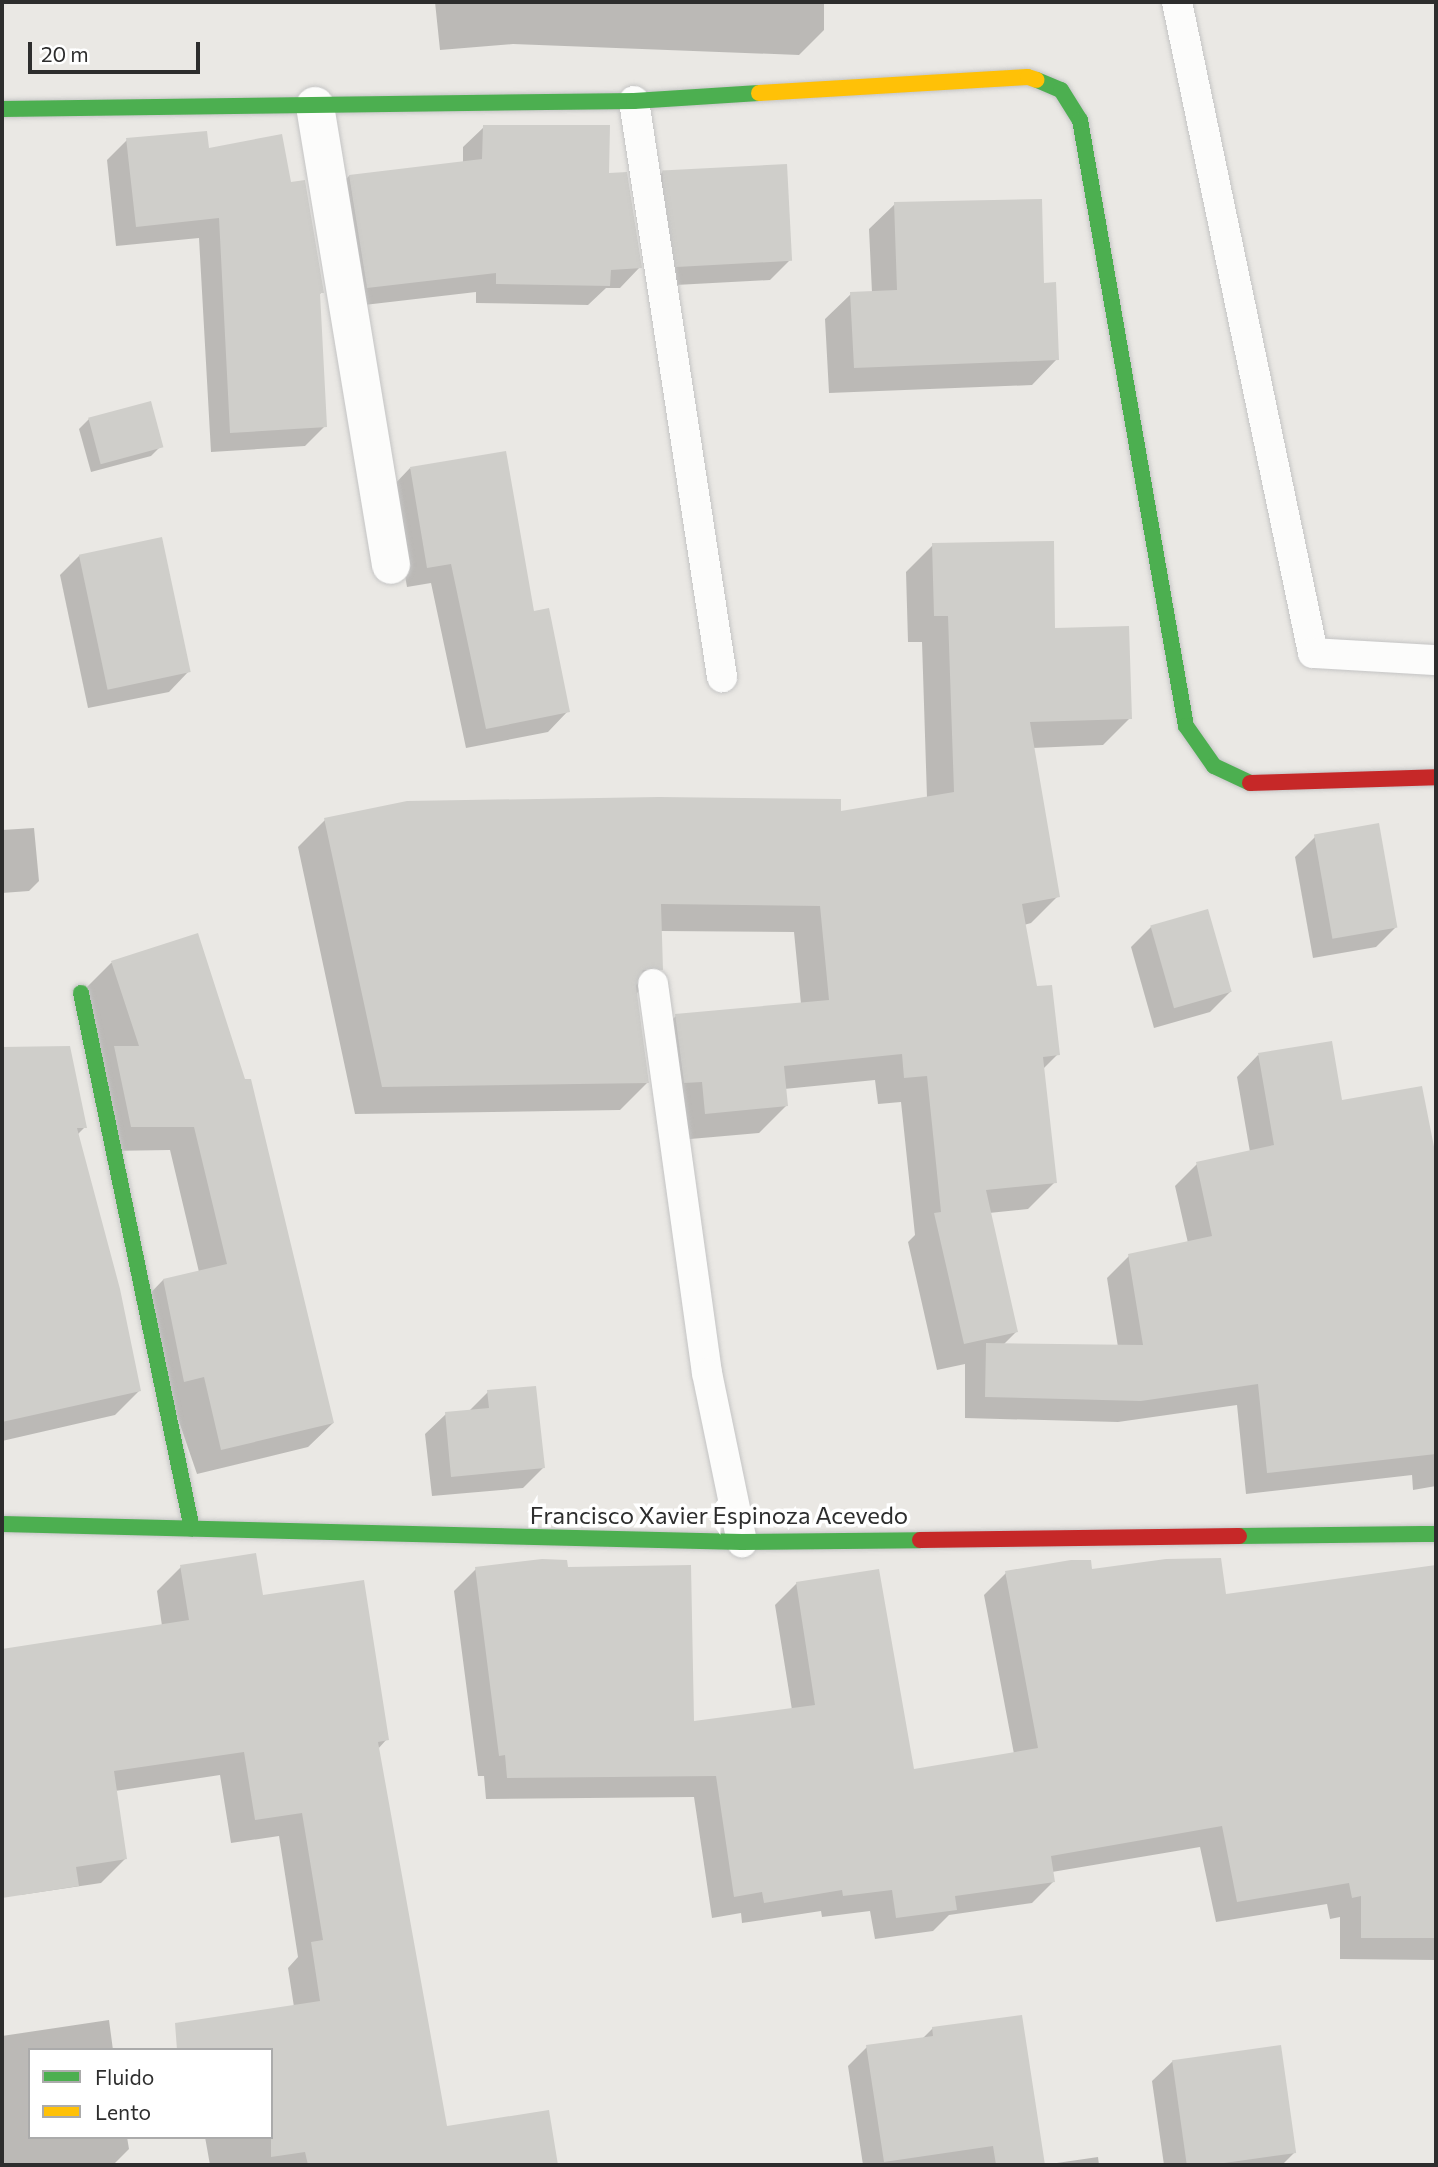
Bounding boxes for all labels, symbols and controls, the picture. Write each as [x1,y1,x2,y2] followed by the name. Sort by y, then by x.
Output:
[32,28,203,72] scale bar
[41,41,89,66] text: 20 m
[530,1501,908,1529] street label: Francisco Xavier Espinoza Acevedo
[28,2048,273,2139] legend
[95,2064,154,2089] text: Fluido
[95,2099,151,2124] text: Lento

